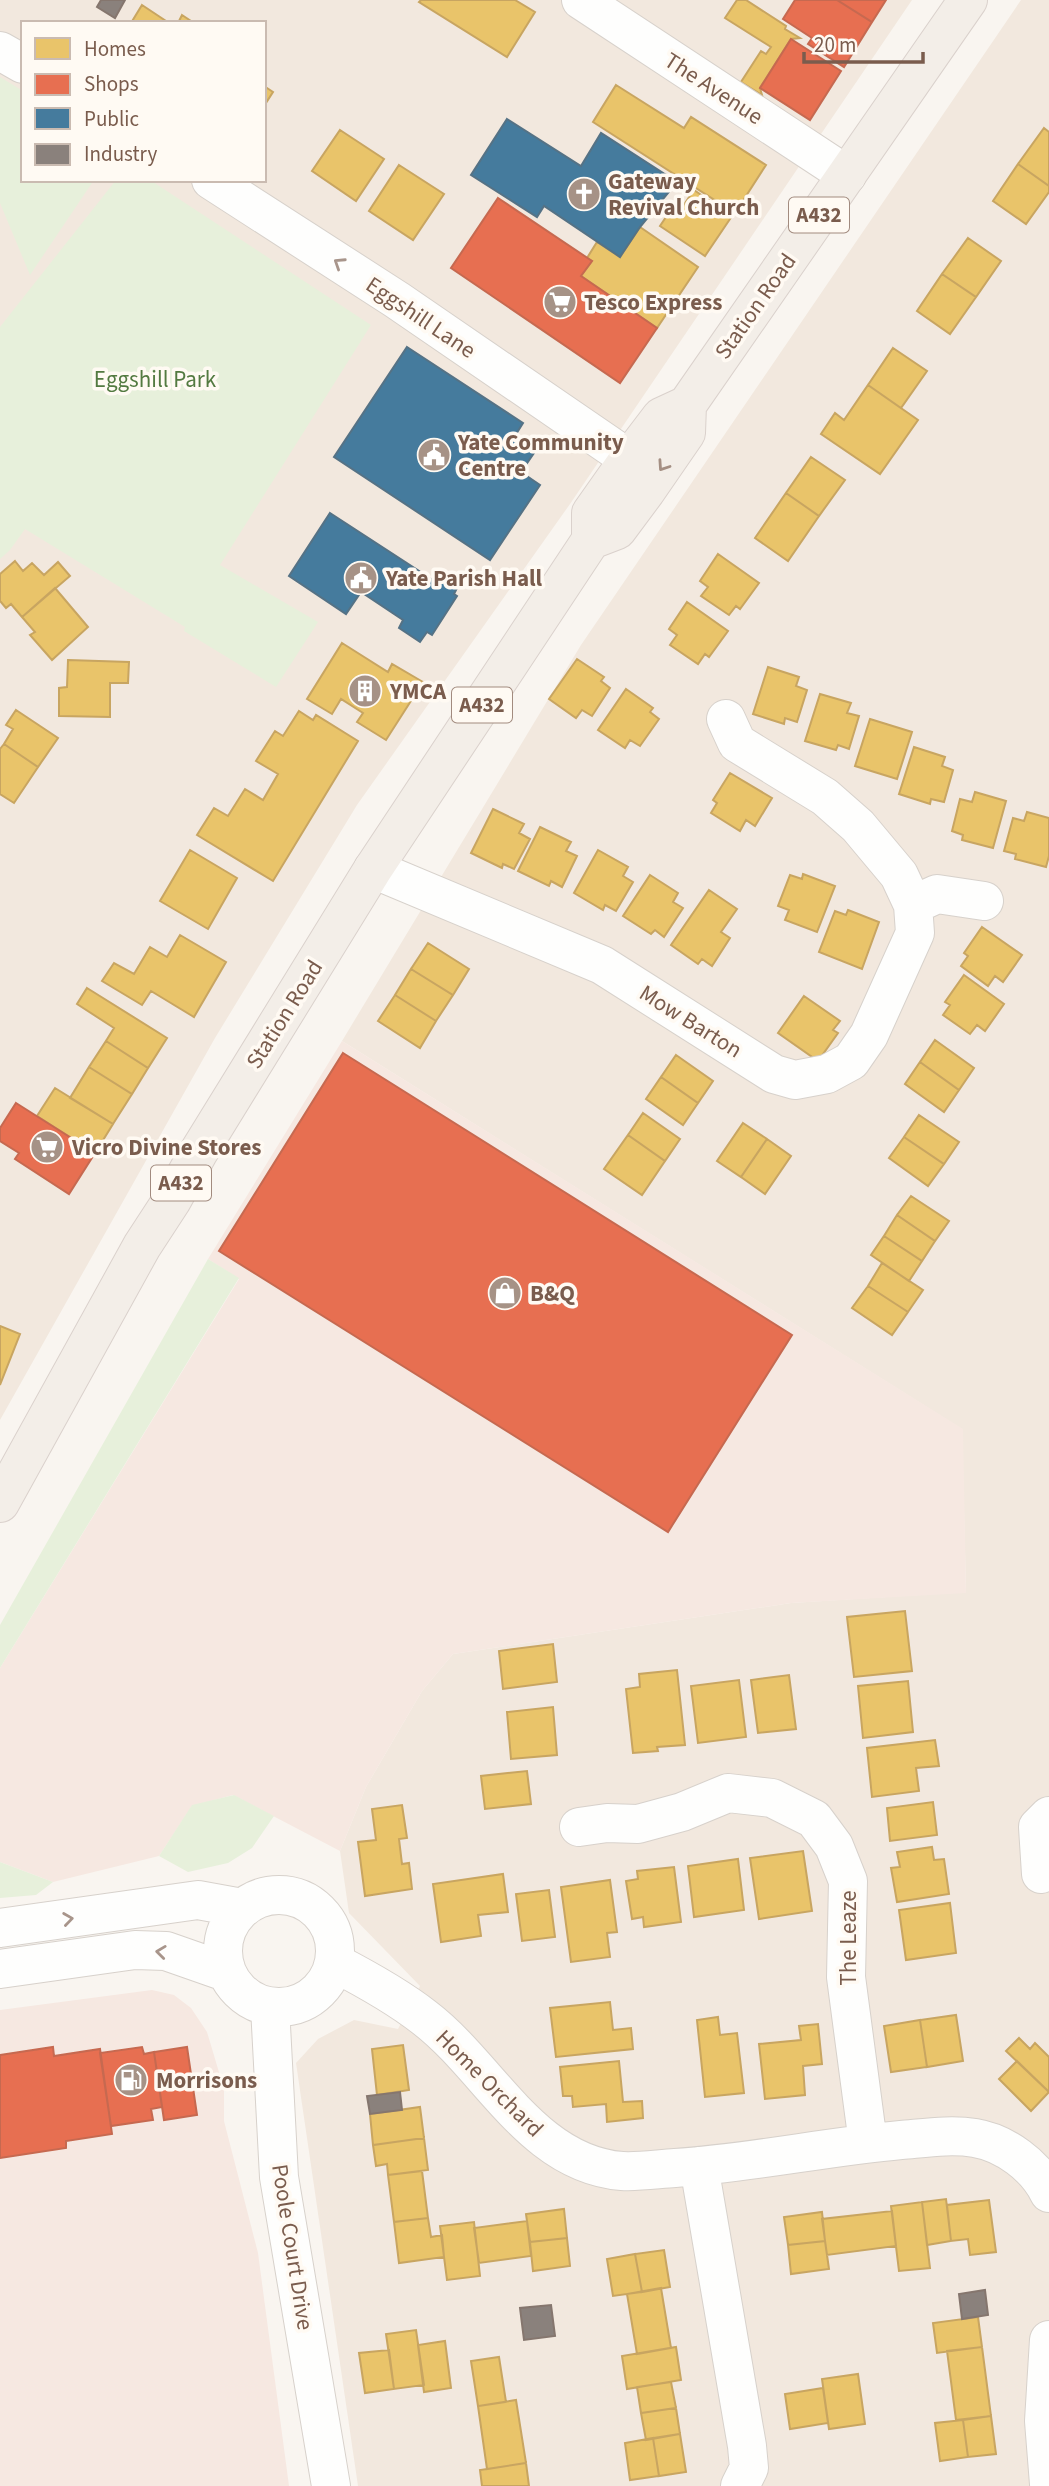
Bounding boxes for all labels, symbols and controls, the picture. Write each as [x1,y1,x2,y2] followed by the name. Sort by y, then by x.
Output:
[21,21,266,182] legend
[804,21,923,65] scale bar
[814,30,856,60] text: 20 m
[84,34,146,64] text: Homes
[658,44,770,133] street label: The Avenue
[84,69,139,99] text: Shops
[84,104,139,134] text: Public
[84,139,157,169] text: Industry
[608,165,759,224] place label: Gateway Revival Church
[565,175,603,213] church icon: Gateway Revival Church
[789,198,849,232] road number: A432
[707,247,804,366] street label: Station Road
[334,259,347,271] one-way arrow
[359,268,482,366] street label: Eggshill Lane
[541,283,579,321] supermarket icon: Tesco Express
[584,286,722,319] place label: Tesco Express
[94,363,217,396] park label: Eggshill Park
[457,426,624,485] place label: Yate Community Centre
[415,436,453,474] public building icon: Yate Community Centre
[659,458,671,471] one-way arrow
[342,559,380,597] public building icon: Yate Parish Hall
[385,562,543,595] place label: Yate Parish Hall
[346,672,384,710] building icon: YMCA
[389,675,447,708] place label: YMCA
[452,688,512,722] road number: A432
[238,953,331,1075] street label: Station Road
[633,977,749,1066] street label: Mow Barton
[28,1128,66,1166] supermarket icon: Vicro Divine Stores
[71,1131,262,1164] place label: Vicro Divine Stores
[151,1166,211,1200] road number: A432
[486,1274,524,1312] shop icon: B&Q
[530,1277,575,1310] place label: B&Q
[832,1890,865,1986] street label: The Leaze
[62,1912,74,1927] one-way arrow
[155,1944,167,1959] one-way arrow
[428,2022,551,2145] street label: Home Orchard
[112,2061,150,2099] fuel station icon: Morrisons
[156,2064,257,2097] place label: Morrisons
[263,2162,322,2332] street label: Poole Court Drive

